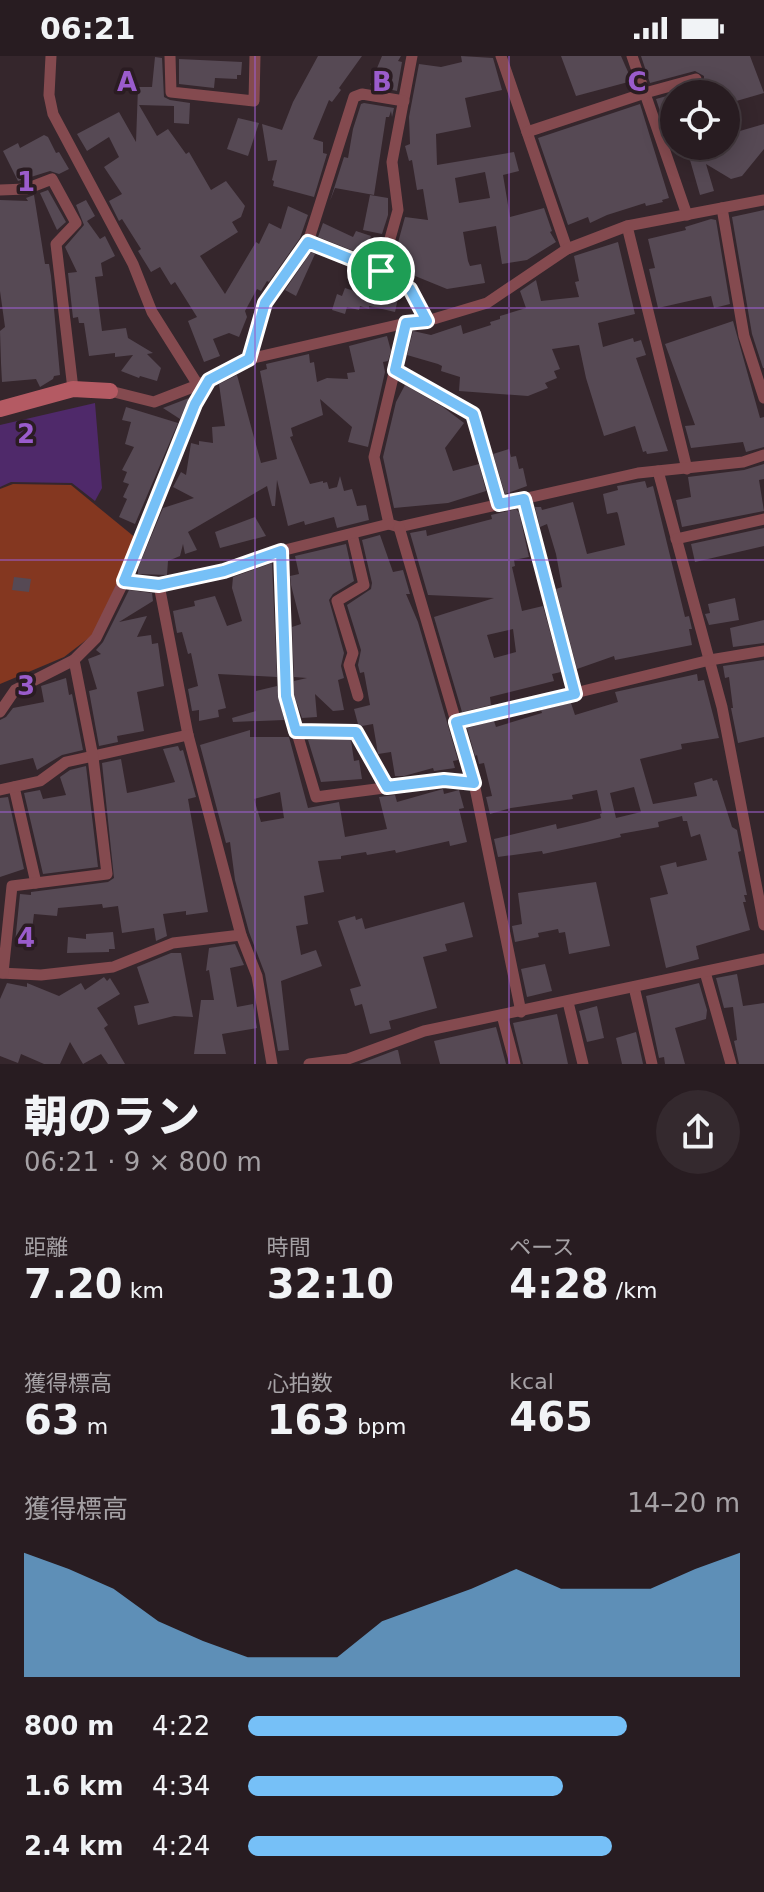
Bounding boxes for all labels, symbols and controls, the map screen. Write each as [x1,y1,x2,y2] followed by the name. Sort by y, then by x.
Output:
[40,11,136,46] text: 06:21
[117,67,137,97] text: A
[372,67,392,97] text: B
[627,67,647,97] text: C
[660,80,740,160] map controls
[660,80,740,160] button: locate
[17,167,35,197] text: 1
[347,237,415,305] pin
[359,249,403,293] icon: arrive
[17,419,35,449] text: 2
[17,671,35,701] text: 3
[17,923,35,953] text: 4
[656,1090,740,1174] button: share
[24,1091,200,1142] text: 朝のラン
[24,1147,262,1177] text: 06:21 · 9 × 800 m
[24,1235,68,1260] text: 距離
[267,1235,311,1260] text: 時間
[509,1235,574,1260] text: ペース
[24,1261,123,1307] text: 7.20
[267,1261,394,1307] text: 32:10
[509,1261,609,1307] text: 4:28
[123,1278,164,1303] text: km
[609,1278,657,1303] text: /km
[509,1369,554,1394] text: kcal
[24,1371,112,1396] text: 獲得標高
[267,1371,333,1396] text: 心拍数
[509,1394,593,1440] text: 465
[24,1397,80,1443] text: 63
[267,1397,350,1443] text: 163
[80,1414,108,1439] text: m
[350,1414,407,1439] text: bpm
[627,1488,740,1518] text: 14–20 m
[24,1494,128,1524] text: 獲得標高
[24,1711,114,1741] text: 800 m
[152,1711,210,1741] text: 4:22
[24,1771,124,1801] text: 1.6 km
[152,1771,210,1801] text: 4:34
[24,1831,124,1861] text: 2.4 km
[152,1831,210,1861] text: 4:24

